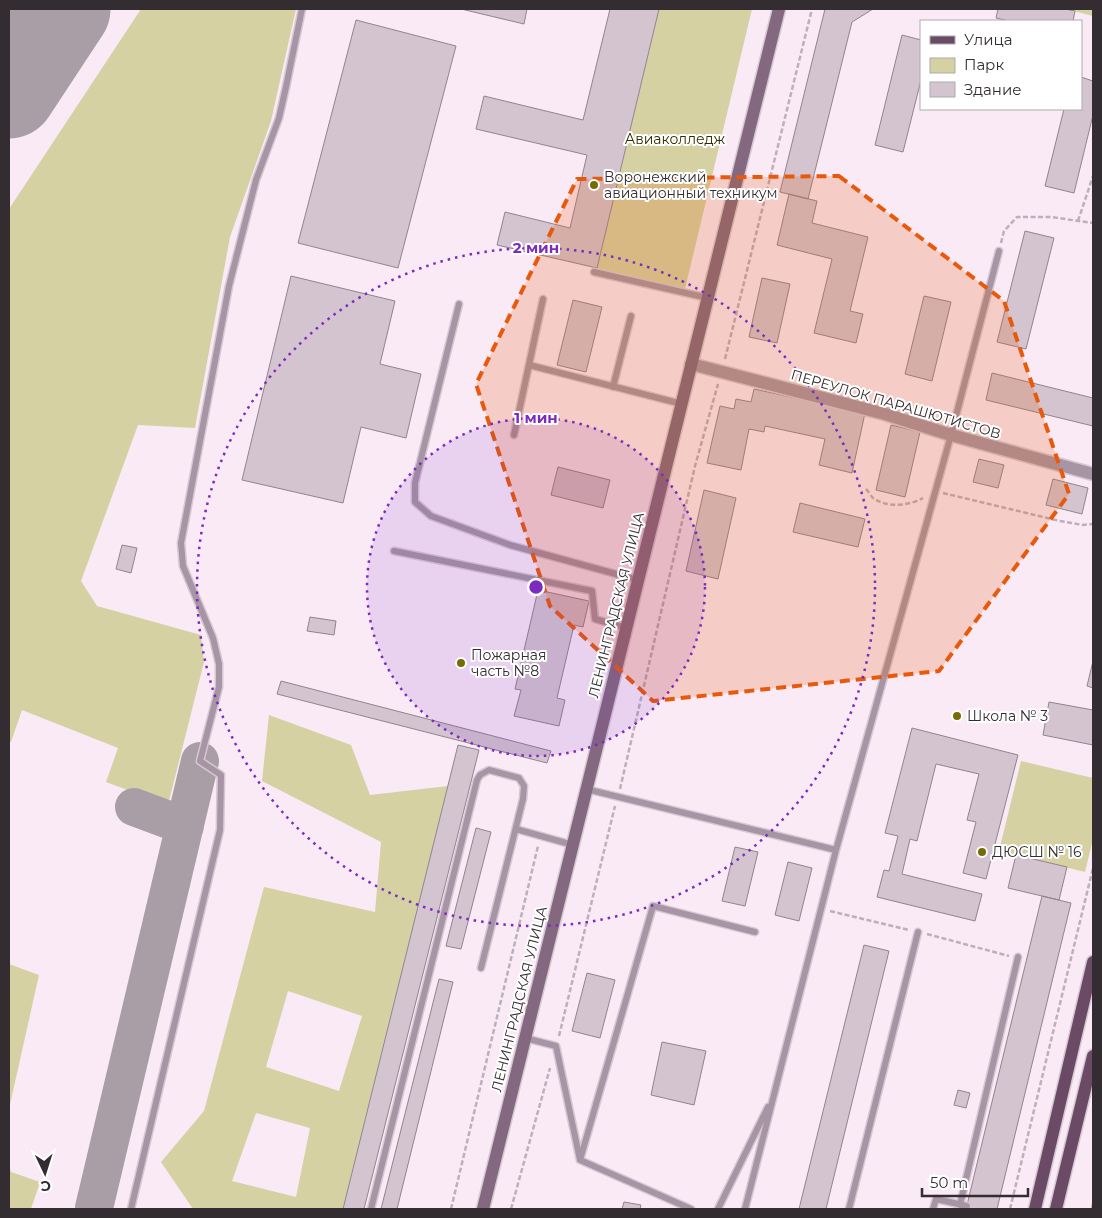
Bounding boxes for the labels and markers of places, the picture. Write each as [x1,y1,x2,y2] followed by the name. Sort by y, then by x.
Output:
[604,168,778,202] place label: Воронежский авиационный техникум
[588,179,600,191] marker: Воронежский авиационный техникум
[527,578,545,596] centre of rings
[471,646,547,680] place label: Пожарная часть №8
[455,657,467,669] marker: Пожарная часть №8
[967,707,1048,725] place label: Школа № 3
[951,710,963,722] marker: Школа № 3
[992,843,1082,861] place label: ДЮСШ № 16
[976,846,988,858] marker: ДЮСШ № 16

